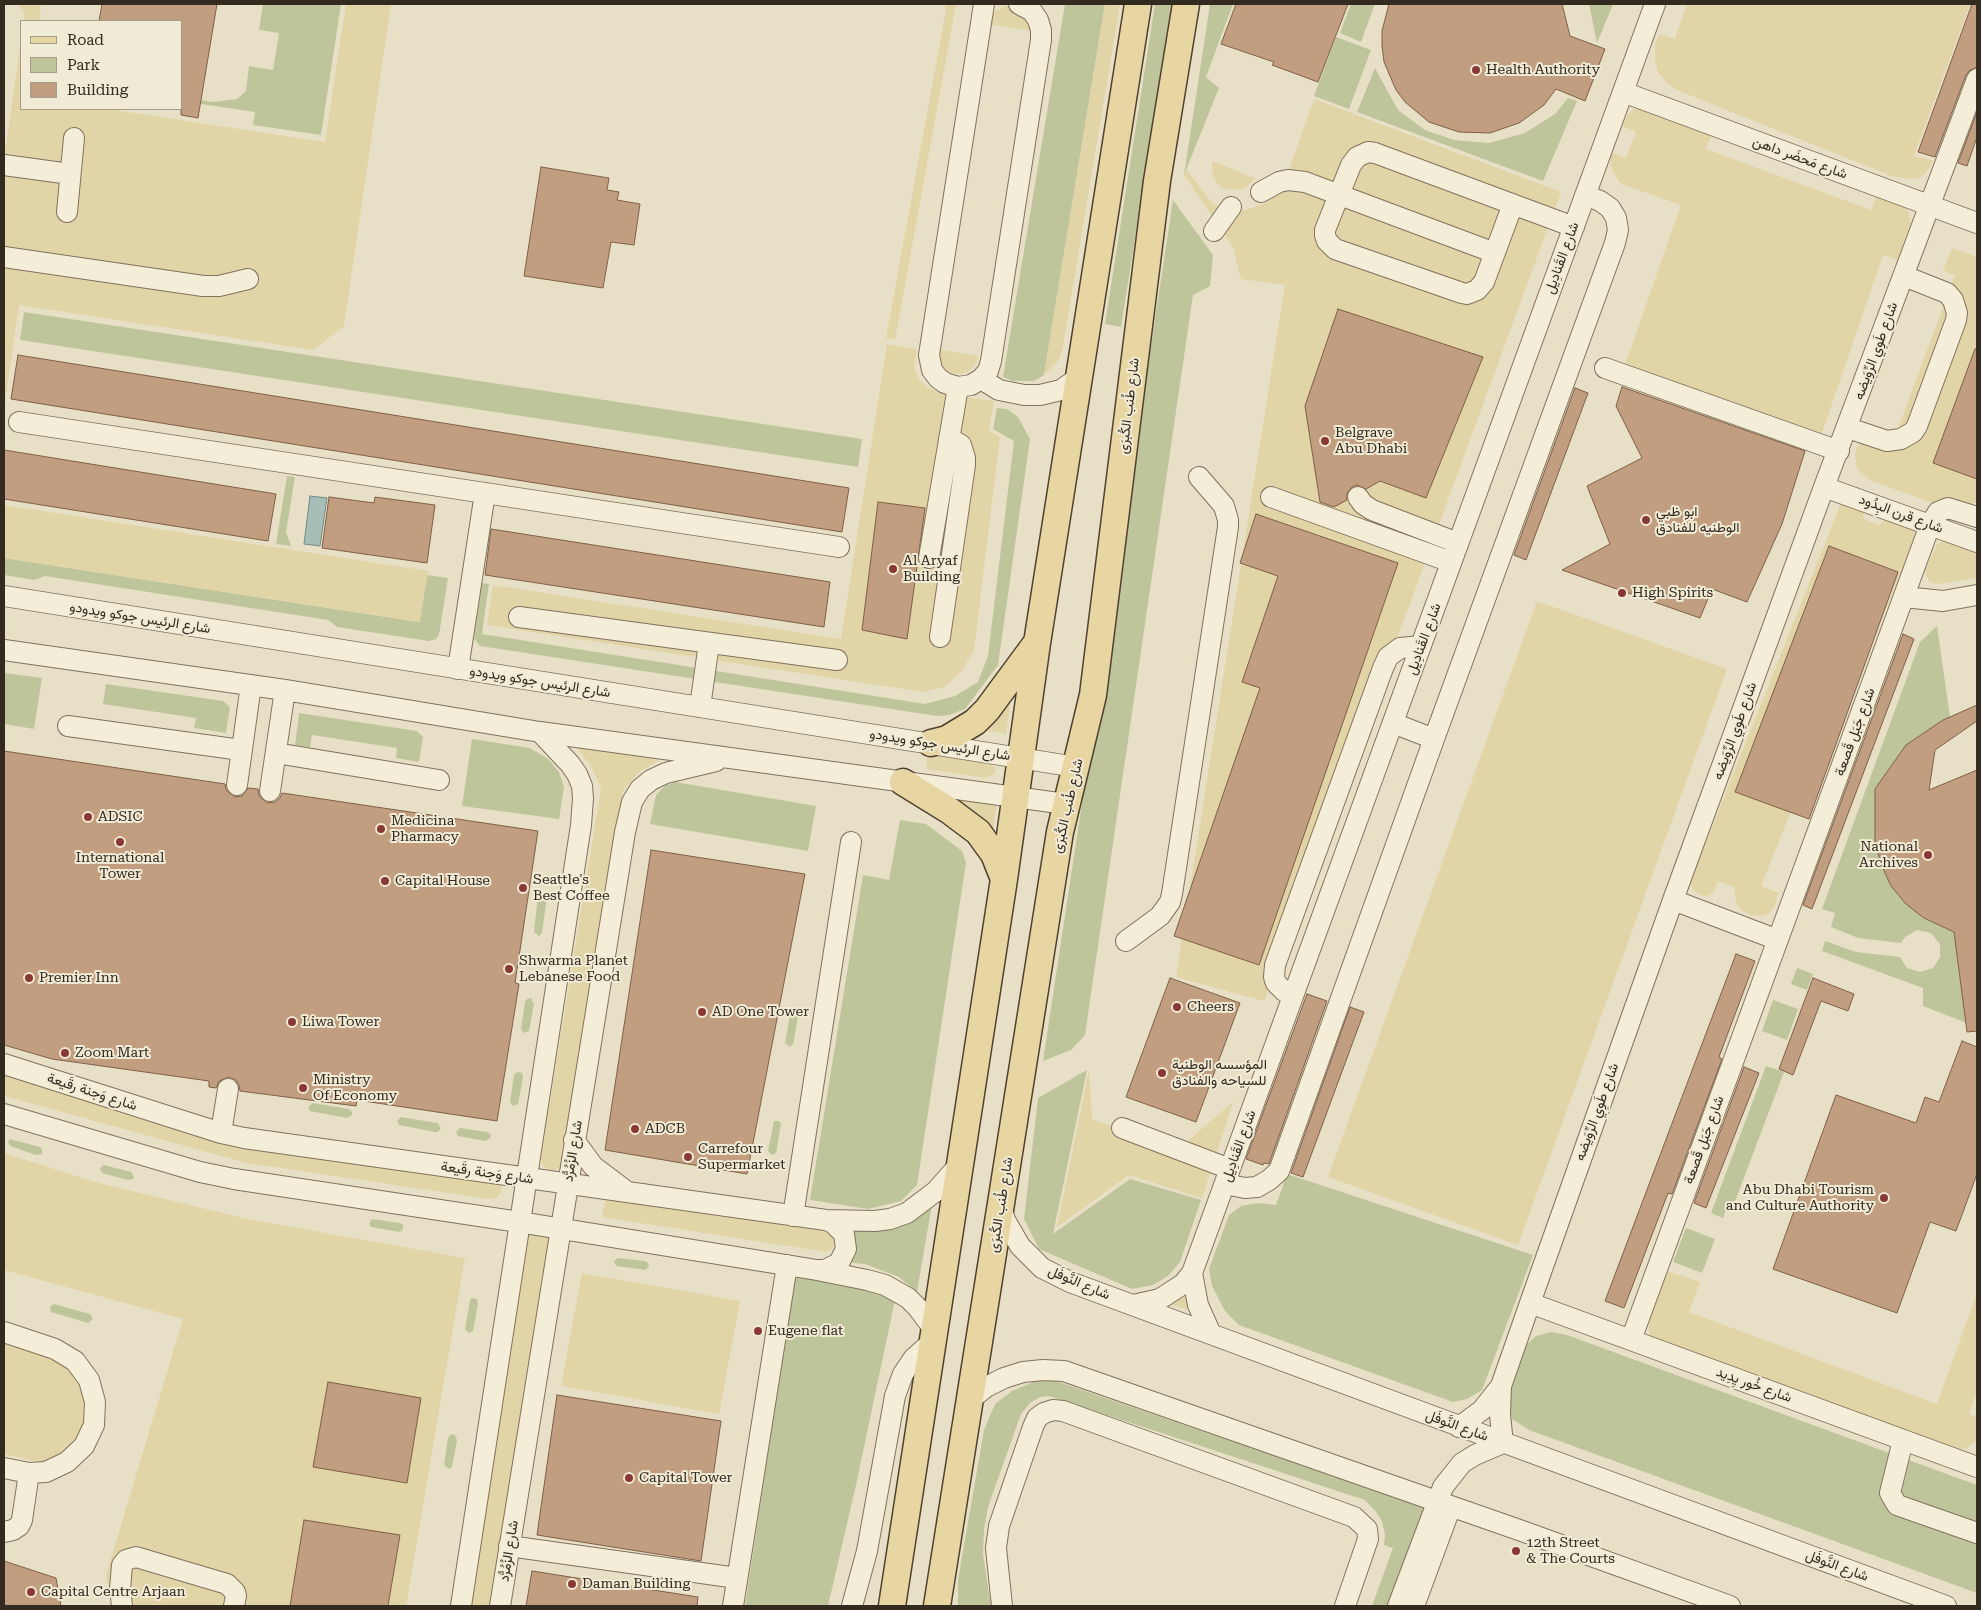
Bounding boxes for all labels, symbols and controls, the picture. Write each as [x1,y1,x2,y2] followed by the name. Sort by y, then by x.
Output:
[20,20,182,110] legend
[67,31,104,49] text: Road
[67,56,100,74] text: Park
[1486,62,1600,78] place label: Health Authority
[1470,64,1482,76] marker: Health Authority
[67,81,128,99] text: Building
[1750,133,1850,183] street label: شارع مَحضَر داهن
[1541,220,1583,296] street label: شارع القَنادِيل
[1851,300,1901,402] street label: شارع طَوِي الرِّوَيضه
[1115,357,1143,455] street label: شارع طُنب الكُبرَى
[1335,425,1407,458] place label: Belgrave Abu Dhabi
[1319,435,1331,447] marker: Belgrave Abu Dhabi
[1856,491,1946,537] street label: شارع قرن البِدُود
[1656,504,1739,536] place label: ابو ظبي الوطنيه للفنادق
[1640,514,1652,526] marker: ابو ظبي الوطنيه للفنادق
[903,553,960,586] place label: Al Aryaf Building
[887,563,899,575] marker: Al Aryaf Building
[1632,585,1713,601] place label: High Spirits
[1616,587,1628,599] marker: High Spirits
[68,599,212,637] street label: شارع الرئيس جوكو ويدودو
[1403,601,1445,677] street label: شارع القَنادِيل
[468,663,612,701] street label: شارع الرئيس جوكو ويدودو
[1710,680,1760,782] street label: شارع طَوِي الرِّوَيضه
[1831,686,1879,778] street label: شارع جَبَل قَصعة
[868,726,1012,764] street label: شارع الرئيس جوكو ويدودو
[1049,757,1087,855] street label: شارع طُنب الكُبرَى
[98,809,143,825] place label: ADSIC
[82,811,94,823] marker: ADSIC
[391,813,459,846] place label: Medicina Pharmacy
[375,823,387,835] marker: Medicina Pharmacy
[114,836,126,848] marker: International Tower
[1859,839,1918,872] place label: National Archives
[1922,849,1934,861] marker: National Archives
[76,850,164,882] place label: International Tower
[533,872,610,904] place label: Seattle's Best Coffee
[395,873,490,889] place label: Capital House
[379,875,391,887] marker: Capital House
[517,882,529,894] marker: Seattle's Best Coffee
[519,953,628,986] place label: Shwarma Planet Lebanese Food
[503,963,515,975] marker: Shwarma Planet Lebanese Food
[39,970,119,986] place label: Premier Inn
[23,972,35,984] marker: Premier Inn
[1187,999,1234,1015] place label: Cheers
[1171,1001,1183,1013] marker: Cheers
[712,1004,809,1020] place label: AD One Tower
[696,1006,708,1018] marker: AD One Tower
[302,1014,379,1030] place label: Liwa Tower
[286,1016,298,1028] marker: Liwa Tower
[75,1045,149,1061] place label: Zoom Mart
[59,1047,71,1059] marker: Zoom Mart
[1172,1057,1267,1090] place label: المؤسسه الوطنية للسياحه والفنادق
[1572,1061,1622,1163] street label: شارع طَوِي الرِّوَيضه
[1156,1067,1168,1079] marker: المؤسسه الوطنية للسياحه والفنادق
[45,1070,139,1114] street label: شارع وَجنة رقَيعة
[313,1072,397,1104] place label: Ministry Of Economy
[297,1082,309,1094] marker: Ministry Of Economy
[1680,1094,1728,1186] street label: شارع جَبَل قَصعة
[1218,1108,1260,1184] street label: شارع القَنادِيل
[560,1119,586,1183] street label: شارع الزُمُرُّد
[645,1121,685,1137] place label: ADCB
[629,1123,641,1135] marker: ADCB
[698,1141,786,1174] place label: Carrefour Supermarket
[682,1151,694,1163] marker: Carrefour Supermarket
[985,1156,1017,1254] street label: شارع طُنب الكُبرَى
[440,1158,534,1188] street label: شارع وَجنة رقَيعة
[1726,1182,1874,1214] place label: Abu Dhabi Tourism and Culture Authority
[1878,1192,1890,1204] marker: Abu Dhabi Tourism and Culture Authority
[1045,1262,1113,1304] street label: شارع النَّوفَل
[768,1323,843,1339] place label: Eugene flat
[752,1325,764,1337] marker: Eugene flat
[1714,1364,1794,1406] street label: شارع خُور يِدِيد
[1423,1407,1491,1445] street label: شارع النَّوفَل
[639,1470,732,1486] place label: Capital Tower
[623,1472,635,1484] marker: Capital Tower
[496,1519,522,1583] street label: شارع الزُمُرُّد
[1526,1535,1615,1568] place label: 12th Street & The Courts
[1510,1545,1522,1557] marker: 12th Street & The Courts
[1803,1547,1871,1585] street label: شارع النَّوفَل
[582,1576,691,1592] place label: Daman Building
[566,1578,578,1590] marker: Daman Building
[41,1584,186,1600] place label: Capital Centre Arjaan
[25,1586,37,1598] marker: Capital Centre Arjaan

